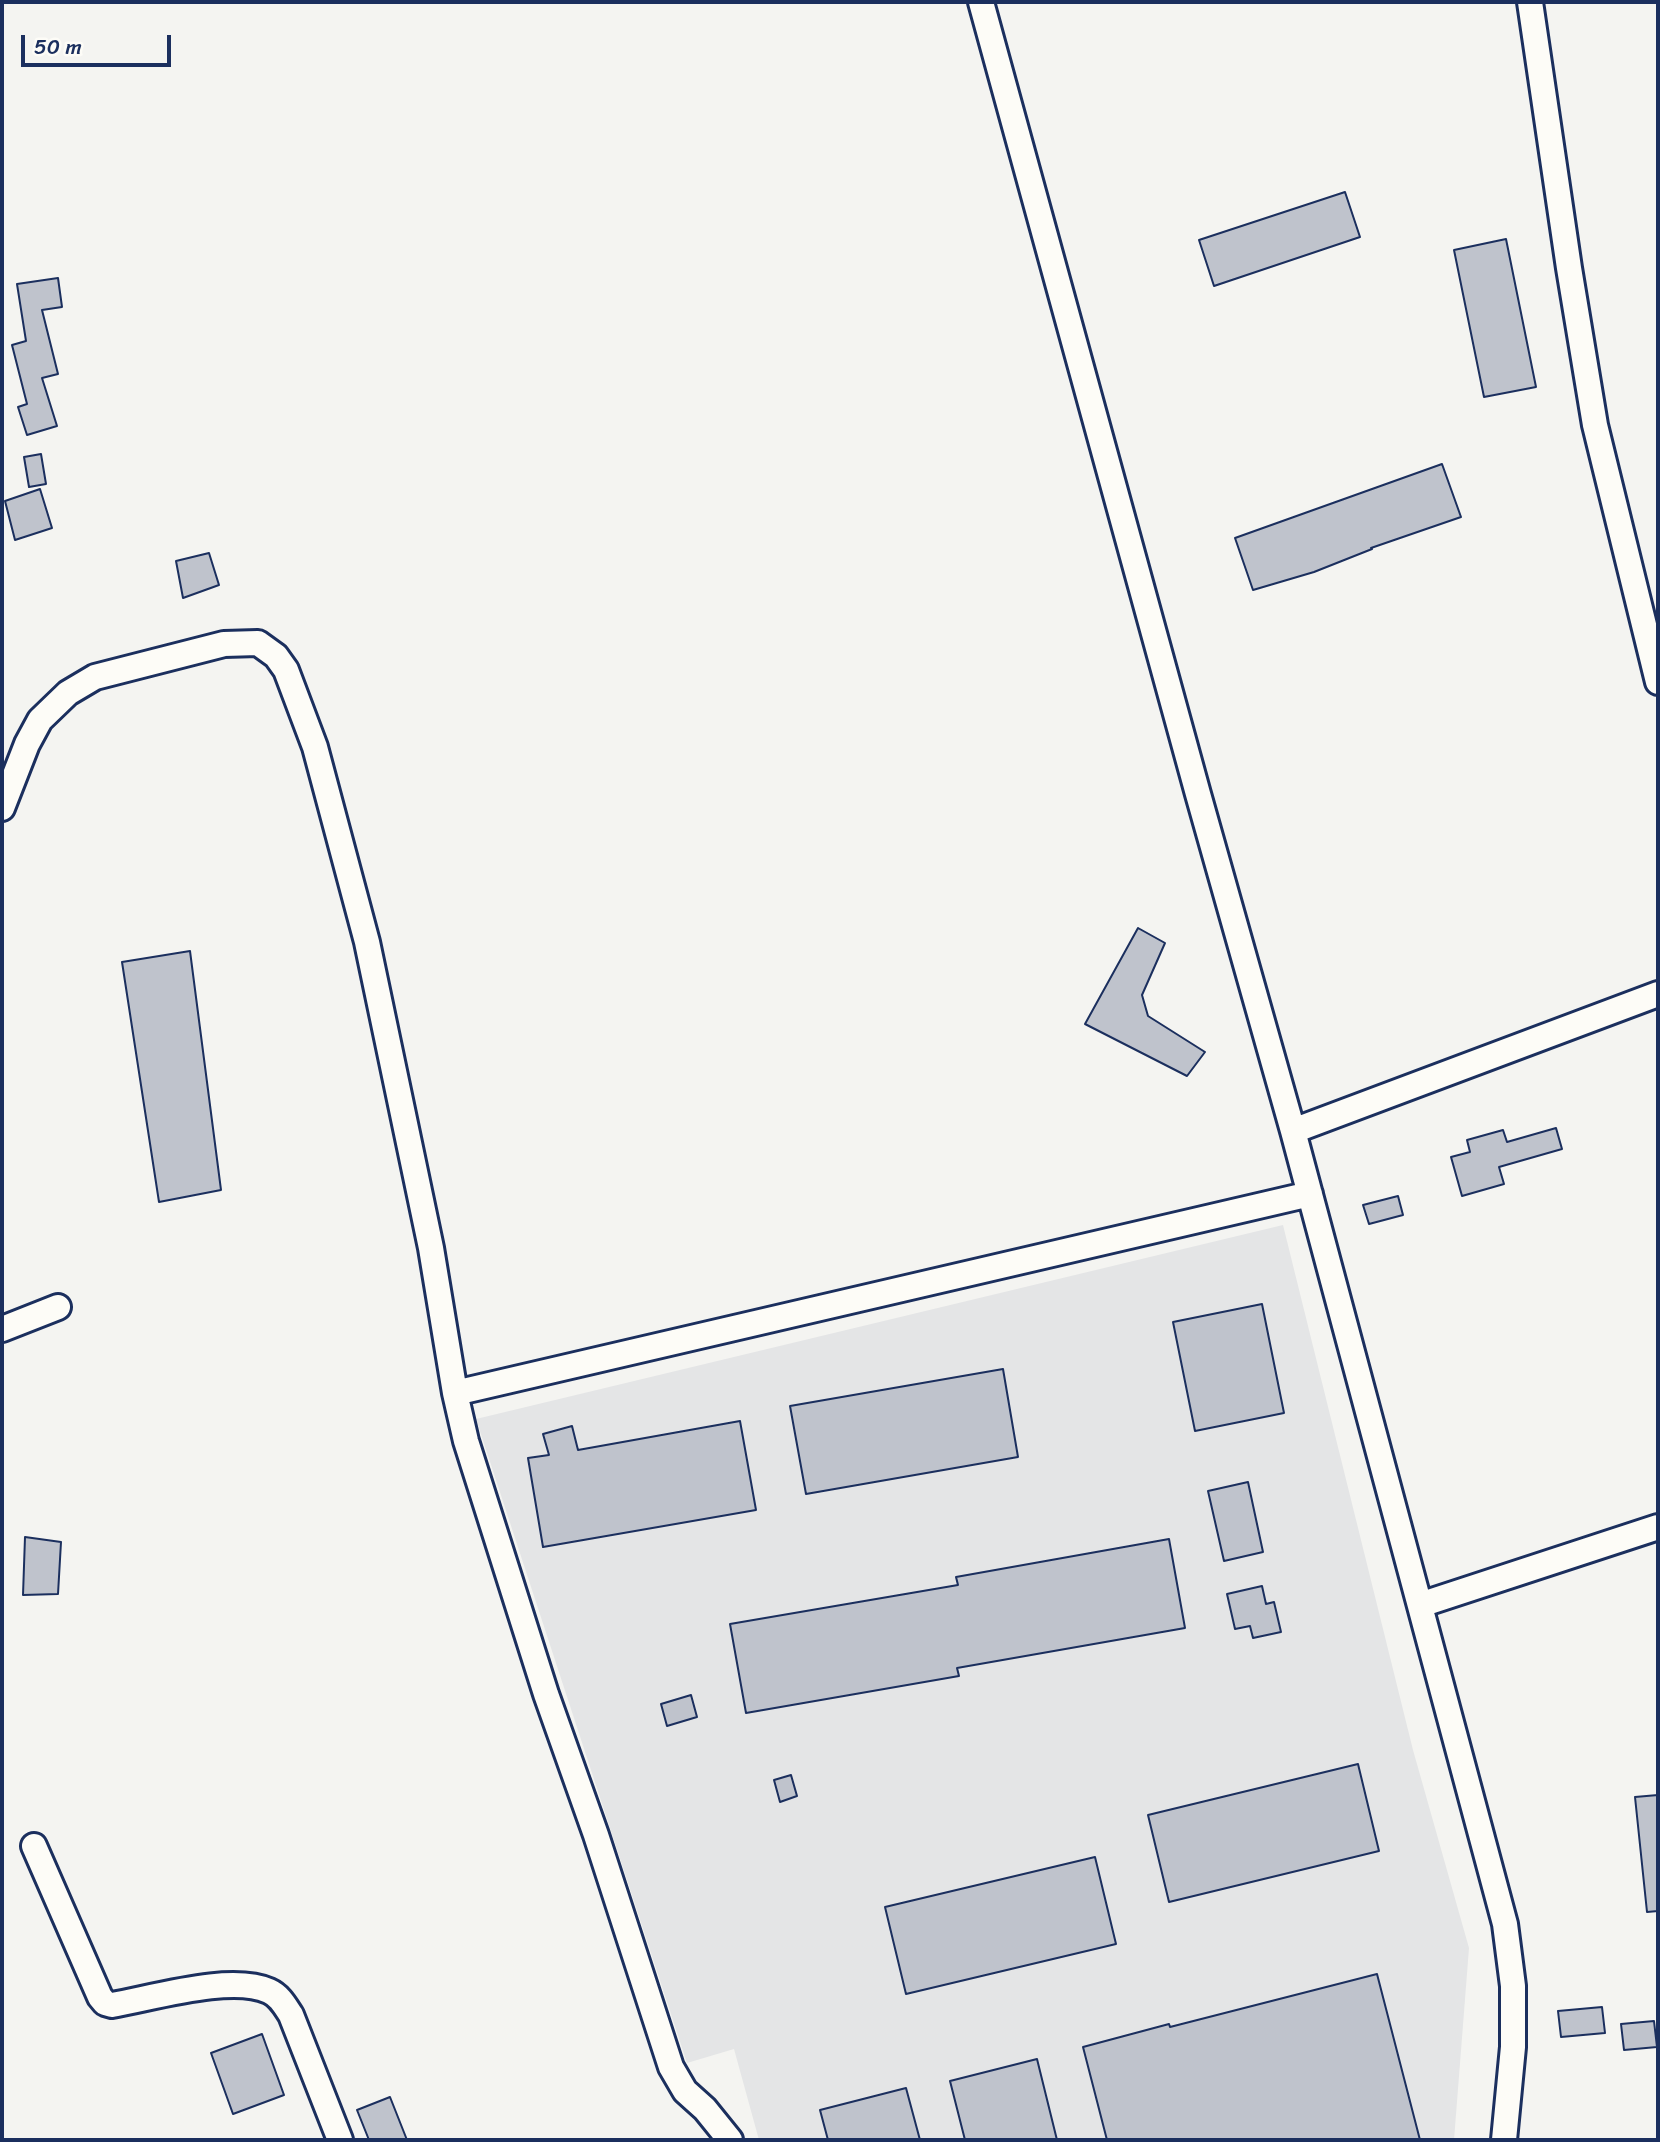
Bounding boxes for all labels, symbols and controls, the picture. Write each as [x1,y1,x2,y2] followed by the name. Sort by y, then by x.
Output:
[24,21,175,65] scale bar
[34,28,82,66] text: 50 m

